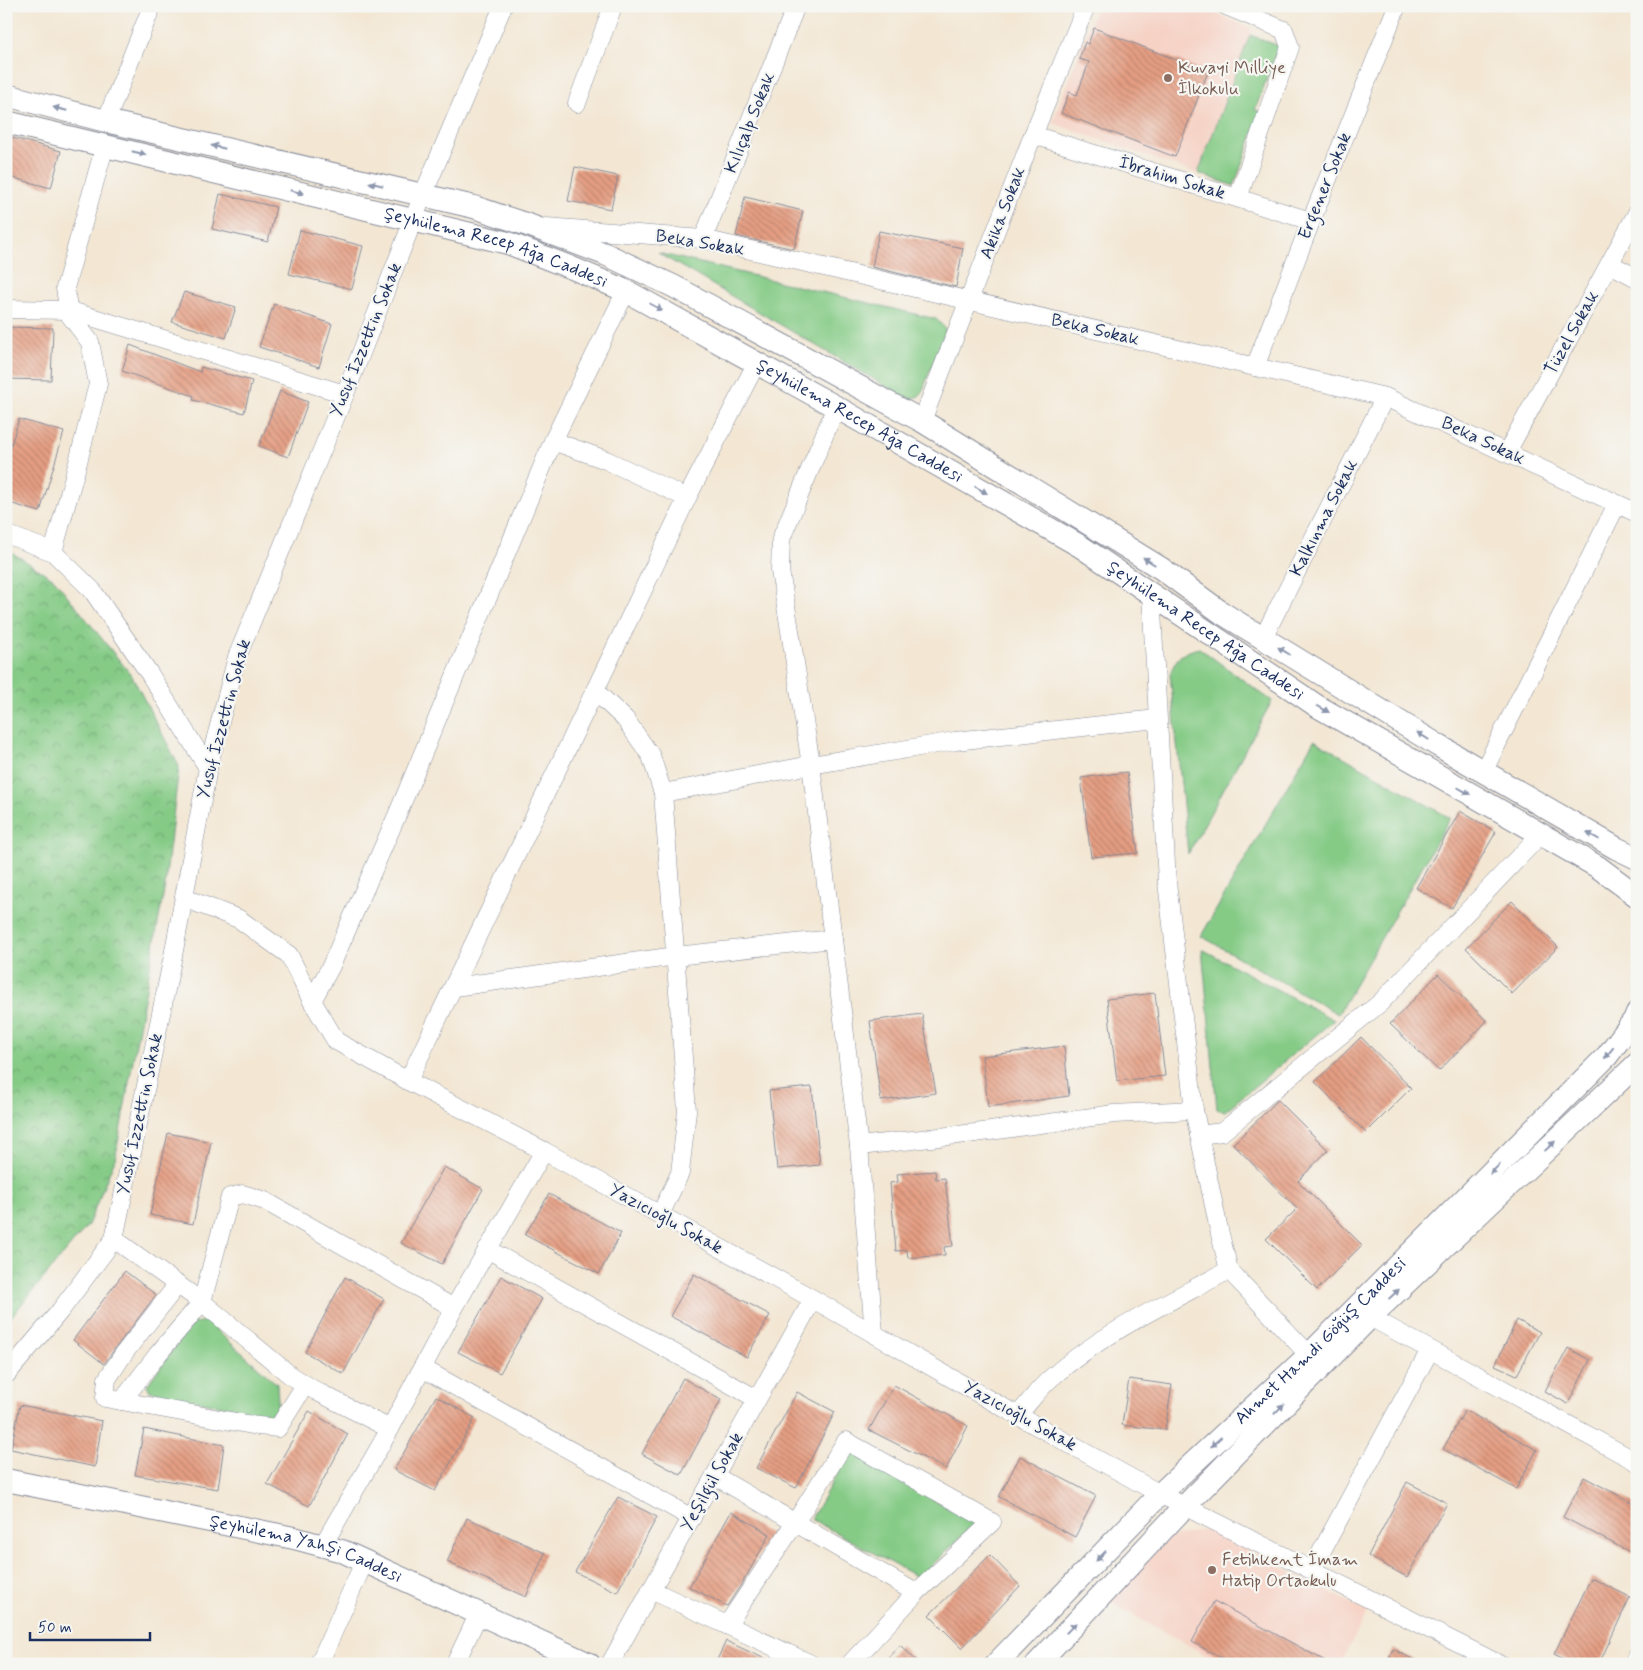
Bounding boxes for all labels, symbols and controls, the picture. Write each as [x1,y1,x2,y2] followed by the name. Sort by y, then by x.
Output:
[1178,56,1286,101] place label: Kuvayi Milliye İlkokulu
[719,69,781,177] street label: Kılıçalp Sokak
[1162,72,1174,84] marker: Kuvayi Milliye İlkokulu
[52,104,67,112] one-way arrow
[1293,129,1359,244] street label: Ergener Sokak
[210,143,225,151] one-way arrow
[131,149,146,157] one-way arrow
[1116,150,1228,206] street label: İbrahim Sokak
[974,164,1032,262] street label: Akika Sokak
[368,180,383,188] one-way arrow
[289,188,304,196] one-way arrow
[382,202,611,294] street label: Şeyhülema Recep Ağa Caddesi
[654,224,746,262] street label: Beka Sokak
[324,259,408,421] street label: Yusuf İzzettin Sokak
[1539,287,1605,379] street label: Tüzel Sokak
[649,303,662,312] one-way arrow
[1049,308,1141,352] street label: Beka Sokak
[752,353,967,489] street label: Şeyhülema Recep Ağa Caddesi
[1437,411,1529,471] street label: Beka Sokak
[1284,456,1364,580] street label: Kalkınma Sokak
[974,485,987,494] one-way arrow
[1102,556,1309,706] street label: Şeyhülema Recep Ağa Caddesi
[1143,557,1156,566] one-way arrow
[191,637,257,801] street label: Yusuf İzzettin Sokak
[1278,647,1291,656] one-way arrow
[1317,705,1330,714] one-way arrow
[1416,732,1429,741] one-way arrow
[1458,786,1471,795] one-way arrow
[1587,831,1600,840] one-way arrow
[111,1031,169,1197] street label: Yusuf İzzettin Sokak
[1603,1046,1614,1059] one-way arrow
[1543,1140,1555,1152] one-way arrow
[1489,1162,1501,1174] one-way arrow
[605,1178,727,1260] street label: Yazıcıoğlu Sokak
[1230,1252,1412,1430] street label: Ahmet Hamdi Göğüş Caddesi
[1387,1288,1399,1300] one-way arrow
[959,1375,1081,1457] street label: Yazıcıoğlu Sokak
[1273,1404,1285,1416] one-way arrow
[675,1428,751,1537] street label: Yeşilgül Sokak
[1211,1436,1223,1448] one-way arrow
[207,1509,406,1589] street label: Şeyhülema Yahşi Caddesi
[1222,1548,1358,1593] place label: Fetihkent İmam Hatip Ortaokulu
[1095,1549,1107,1561] one-way arrow
[1206,1564,1218,1576] marker: Fetihkent İmam Hatip Ortaokulu
[30,1610,150,1642] scale bar
[38,1618,72,1638] text: 50 m
[1065,1623,1077,1635] one-way arrow

